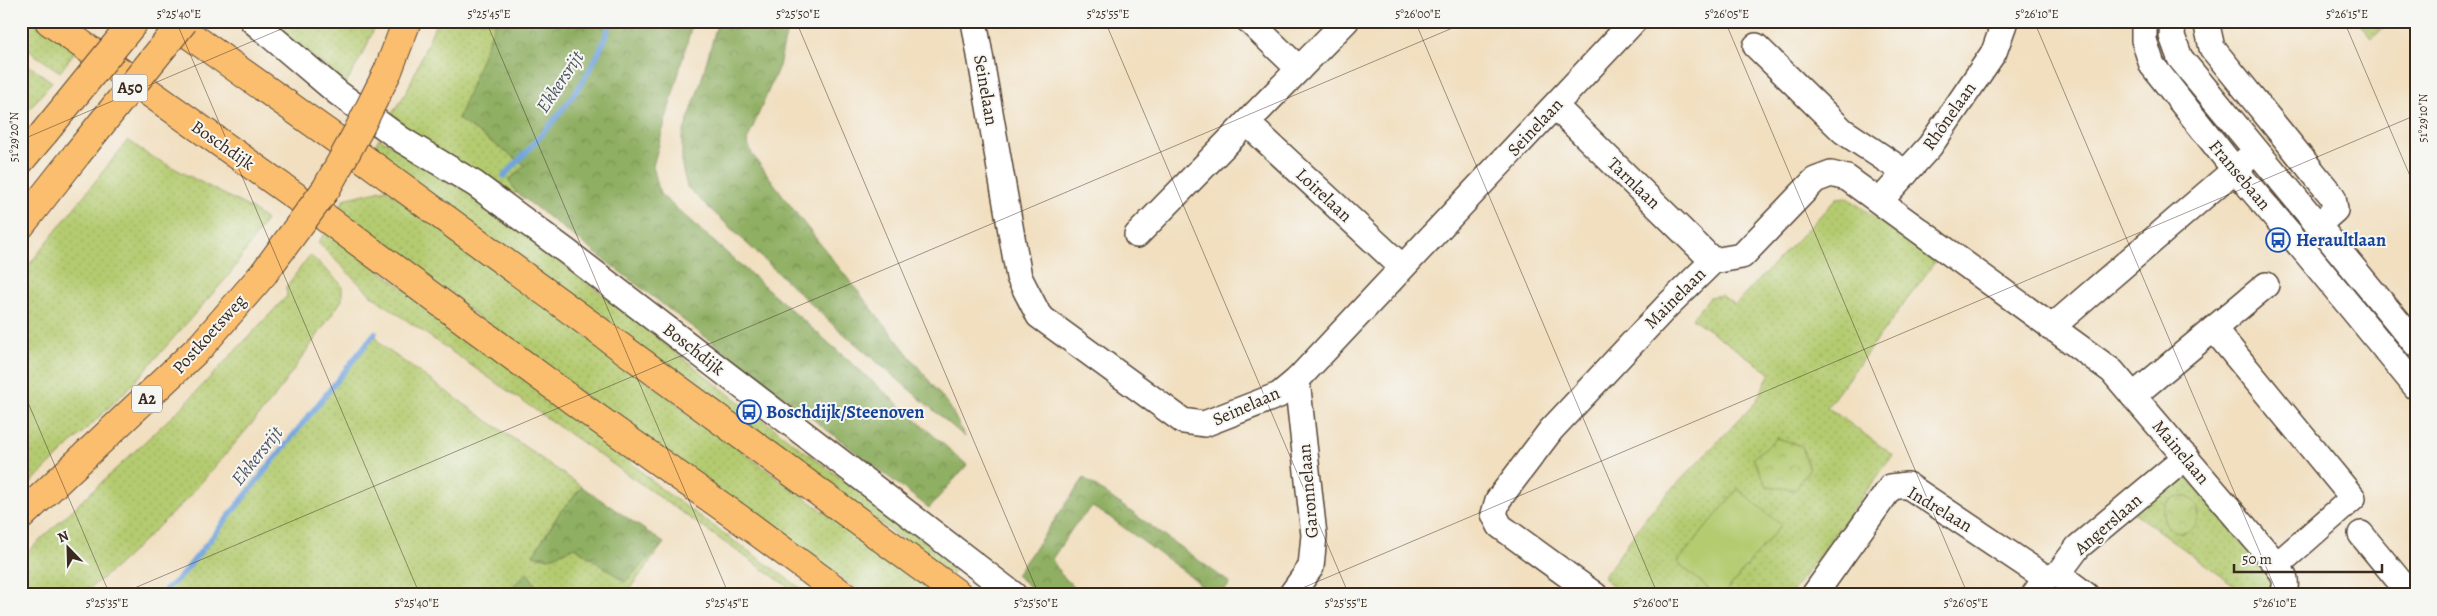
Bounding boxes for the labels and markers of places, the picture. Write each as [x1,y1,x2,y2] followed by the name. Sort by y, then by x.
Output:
[2265,227,2291,253] bus stop icon: Heraultlaan
[2296,228,2386,252] place label: Heraultlaan
[736,399,762,425] bus stop icon: Boschdijk/Steenoven
[766,400,924,424] place label: Boschdijk/Steenoven

